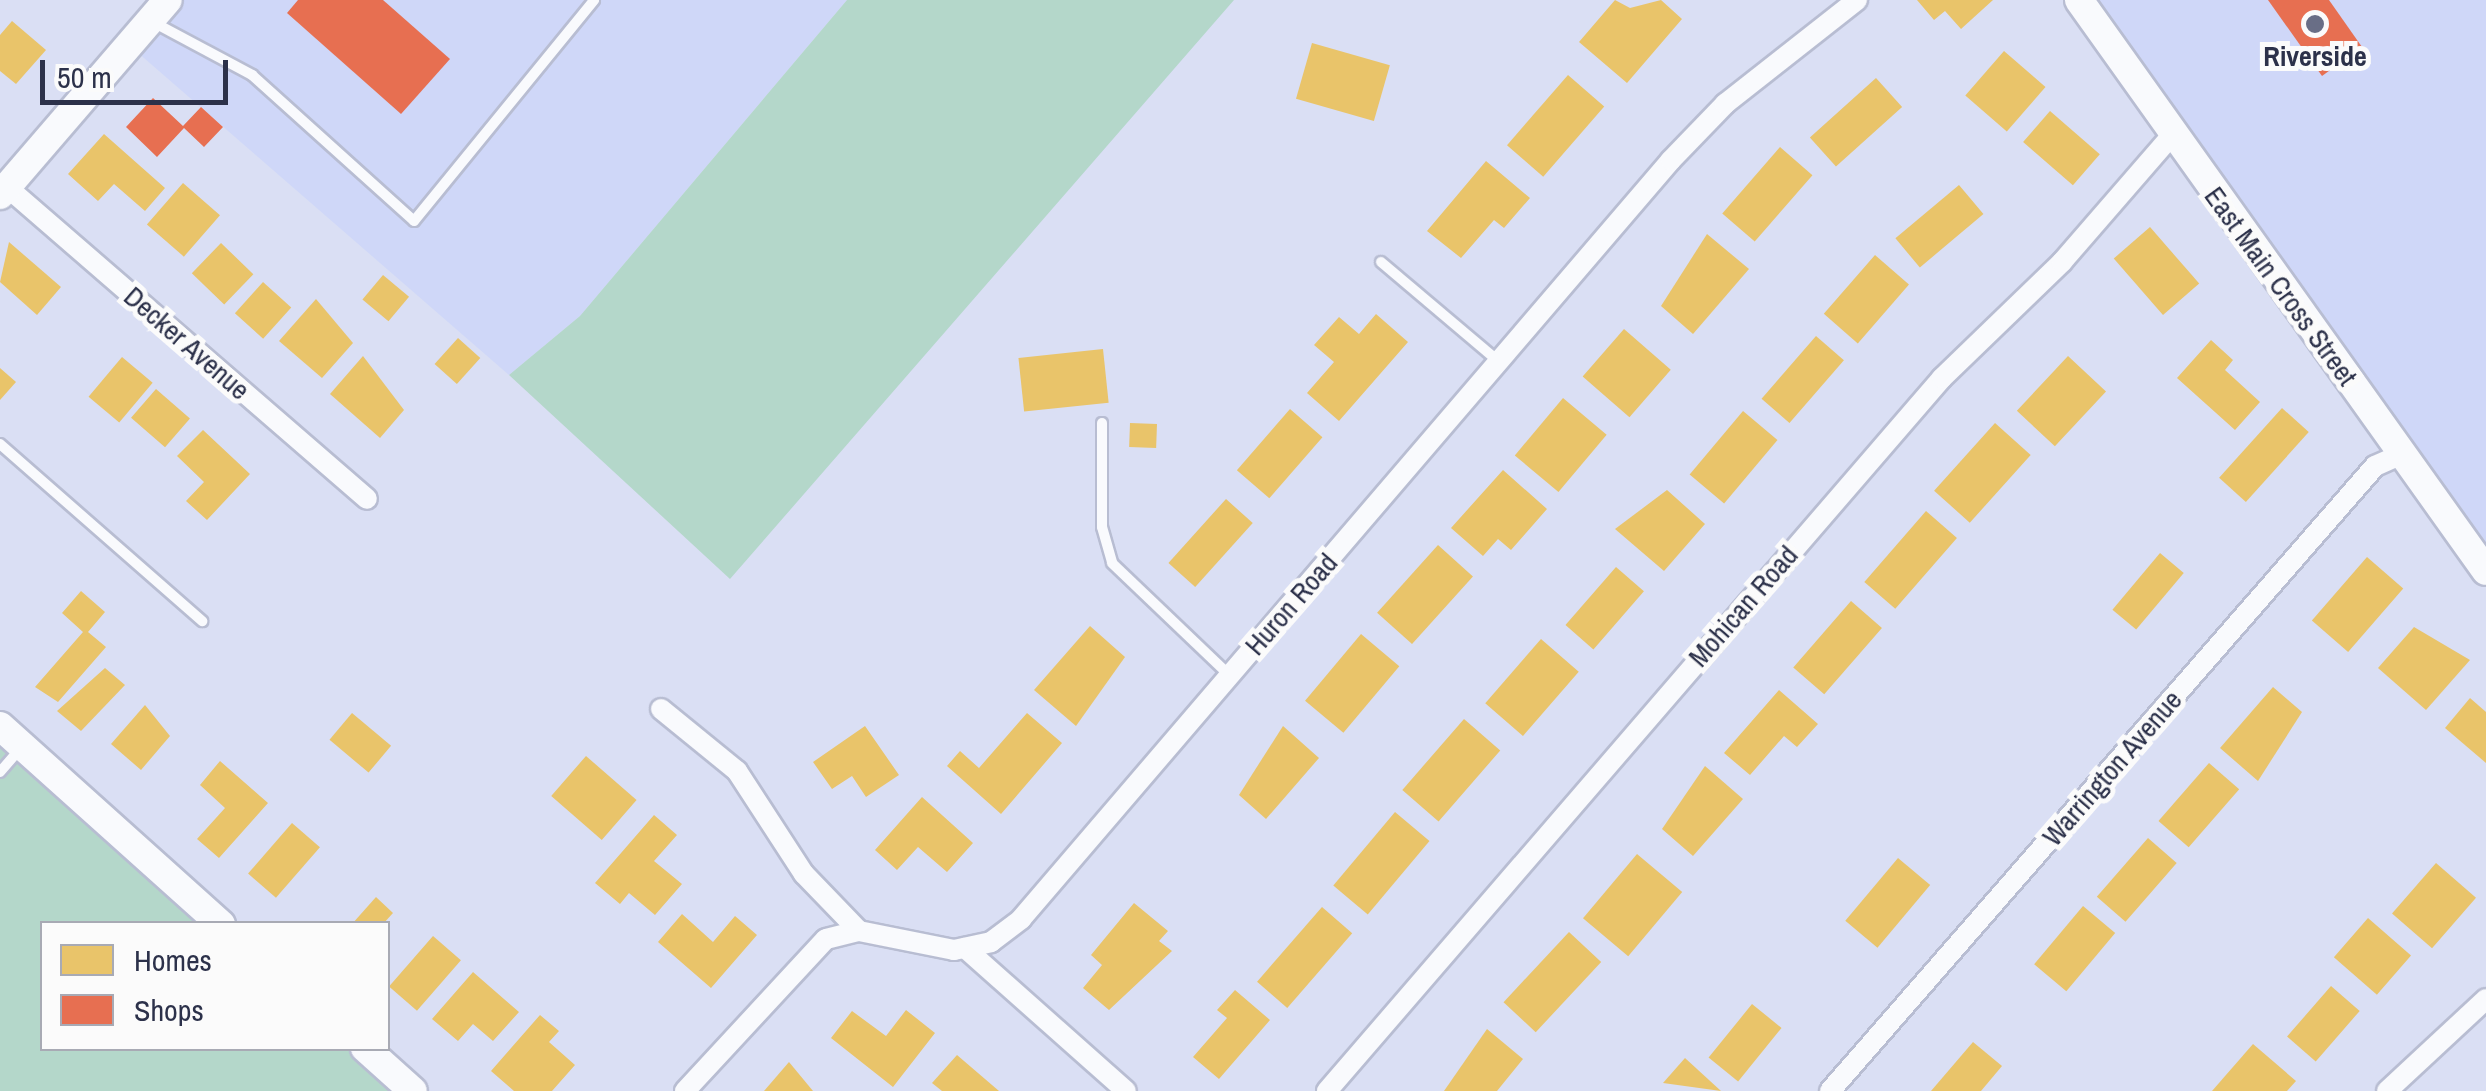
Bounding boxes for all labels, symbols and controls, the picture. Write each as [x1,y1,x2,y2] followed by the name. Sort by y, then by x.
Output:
[2304,13,2326,35] marker: Riverside
[2263,39,2367,73] place label: Riverside
[45,40,232,102] scale bar
[57,57,112,97] text: 50 m
[2198,180,2364,392] street label: East Main Cross Street
[117,279,257,407] street label: Decker Avenue
[1681,539,1805,673] street label: Mohican Road
[1238,546,1344,662] street label: Huron Road
[2035,683,2189,853] street label: Warrington Avenue
[40,921,390,1051] legend
[134,940,212,980] text: Homes
[134,990,204,1030] text: Shops

